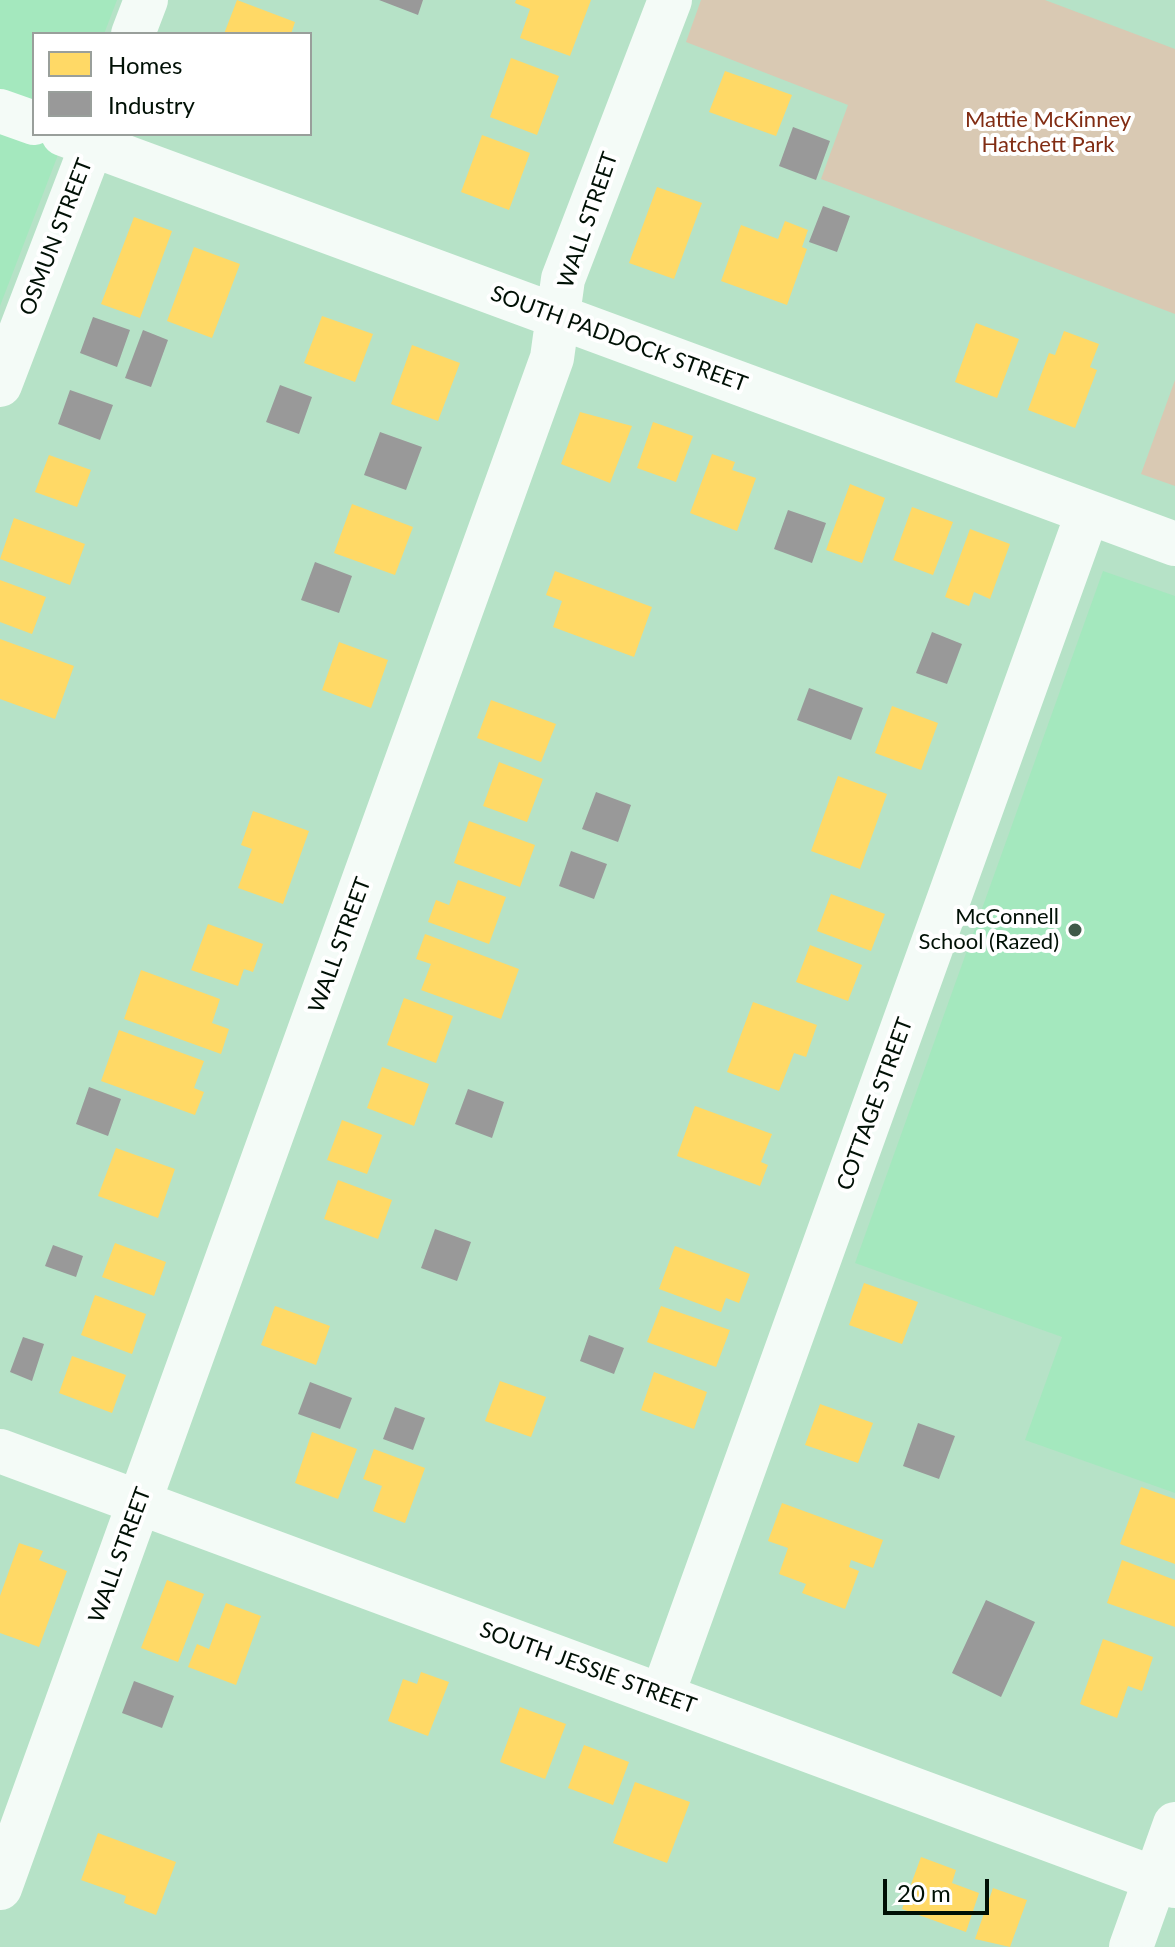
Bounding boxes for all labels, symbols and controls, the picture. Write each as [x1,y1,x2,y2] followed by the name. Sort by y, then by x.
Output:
[32,32,312,136] legend
[108,50,182,79] text: Homes
[108,90,195,119] text: Industry
[965,107,1131,158] park label: Mattie McKinney Hatchett Park
[552,149,624,291] street label: WALL STREET
[14,155,98,319] street label: OSMUN STREET
[487,280,751,398] street label: SOUTH PADDOCK STREET
[303,874,377,1016] street label: WALL STREET
[919,904,1059,956] place label: McConnell School (Razed)
[1066,921,1084,939] marker: McConnell School (Razed)
[832,1014,918,1194] street label: COTTAGE STREET
[83,1484,157,1626] street label: WALL STREET
[476,1616,700,1720] street label: SOUTH JESSIE STREET
[887,1863,993,1913] scale bar
[897,1878,951,1907] text: 20 m

